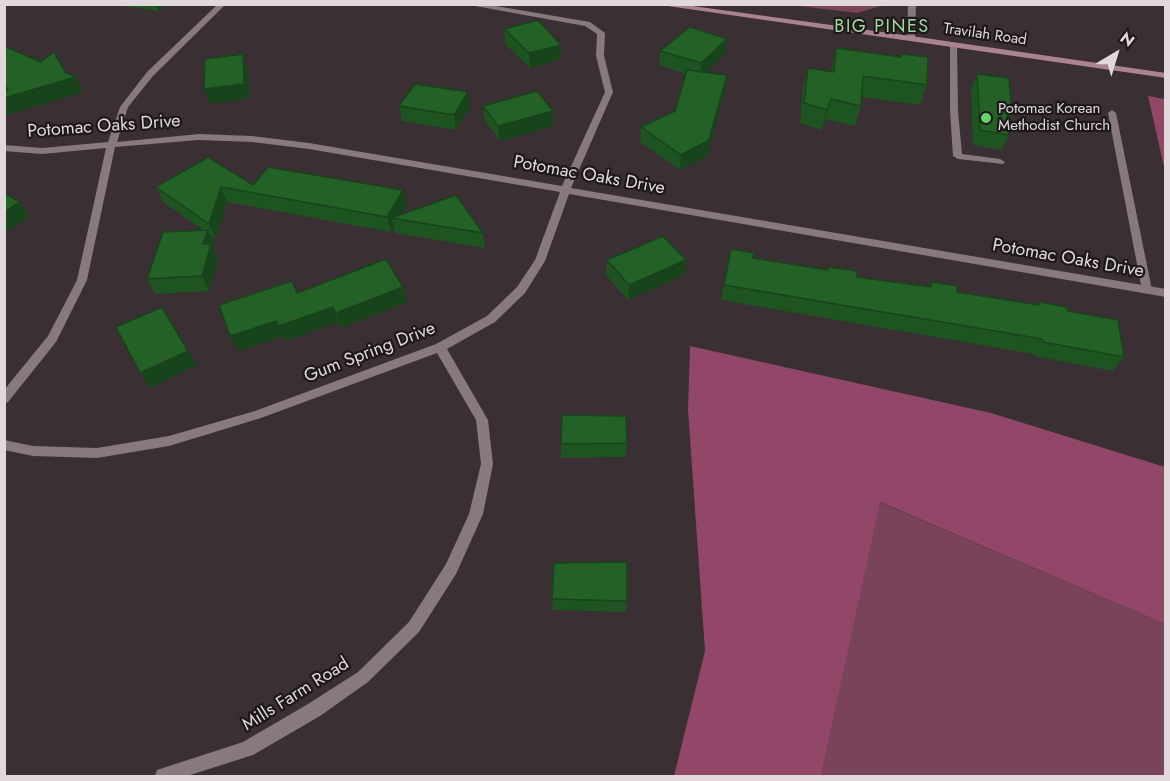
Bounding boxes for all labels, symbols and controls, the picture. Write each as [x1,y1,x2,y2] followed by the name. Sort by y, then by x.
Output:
[834,17,930,39] district label: BIG PINES
[942,20,1028,50] street label: Travilah Road
[1086,24,1146,84] north arrow
[1115,26,1139,52] text: N
[998,100,1110,135] place label: Potomac Korean Methodist Church
[27,111,181,143] street label: Potomac Oaks Drive
[979,111,993,125] marker: Potomac Korean Methodist Church
[512,152,666,200] street label: Potomac Oaks Drive
[991,235,1145,283] street label: Potomac Oaks Drive
[301,318,439,388] street label: Gum Spring Drive
[239,654,353,736] street label: Mills Farm Road

